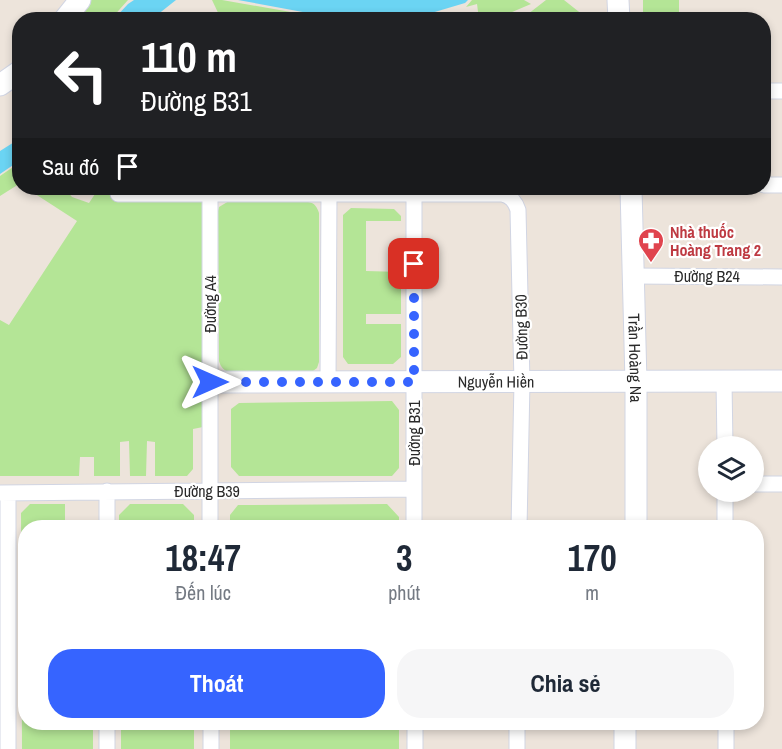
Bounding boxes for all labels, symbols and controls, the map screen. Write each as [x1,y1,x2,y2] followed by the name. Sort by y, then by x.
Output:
[141,29,237,85] text: 110 m
[42,36,120,114] icon: left
[141,83,252,119] text: Đường B31
[111,150,144,183] icon: arrive
[42,152,99,182] text: Sau đó
[670,221,761,261] place label: Nhà thuốc Hoàng Trang 2
[636,226,666,264] pharmacy icon: Nhà thuốc Hoàng Trang 2
[388,238,439,289] pin
[397,247,430,280] icon: arrive
[674,265,740,287] street label: Đường B24
[199,275,221,333] street label: Đường A4
[509,294,533,360] street label: Đường B30
[623,313,647,403] street label: Trần Hoàng Na
[178,350,242,414] position arrow
[458,370,534,393] street label: Nguyễn Hiền
[403,399,425,466] street label: Đường B31
[698,436,764,502] map controls
[698,436,764,502] button: layers
[174,480,240,502] street label: Đường B39
[165,534,241,582] text: 18:47
[396,534,412,582] text: 3
[567,534,617,582] text: 170
[175,579,231,606] text: Đến lúc
[388,579,420,606] text: phút
[585,579,599,606] text: m
[48,649,385,718] button: Thoát
[397,649,734,718] button: Chia sẻ

